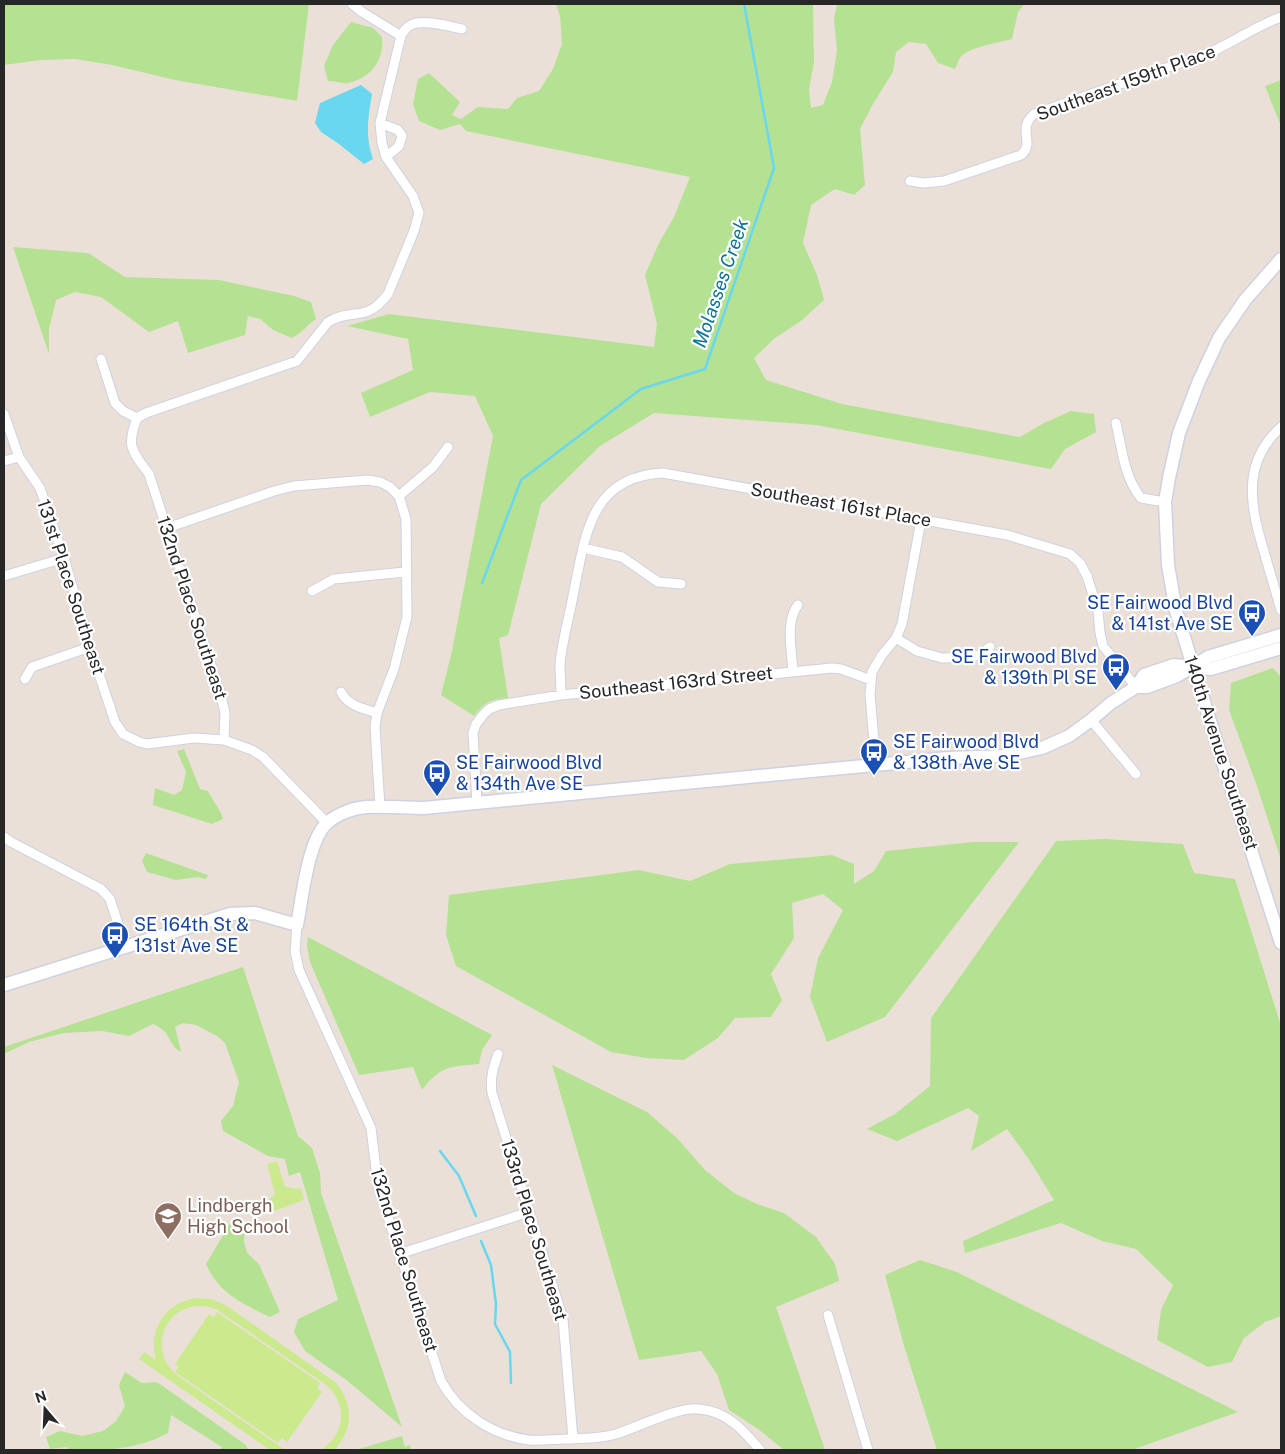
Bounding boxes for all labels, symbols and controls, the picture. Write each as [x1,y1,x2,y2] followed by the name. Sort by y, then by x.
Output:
[1034,40,1218,125] street label: Southeast 159th Place
[688,215,753,350] water label: Molasses Creek
[749,478,933,531] street label: Southeast 161st Place
[33,497,110,677] street label: 131st Place Southeast
[153,513,232,702] street label: 132nd Place Southeast
[1087,592,1233,634] place label: SE Fairwood Blvd & 141st Ave SE
[1237,598,1267,637] bus stop icon: SE Fairwood Blvd & 141st Ave SE
[951,646,1097,688] place label: SE Fairwood Blvd & 139th Pl SE
[1101,652,1131,691] bus stop icon: SE Fairwood Blvd & 139th Pl SE
[1180,653,1263,853] street label: 140th Avenue Southeast
[578,662,774,703] street label: Southeast 163rd Street
[893,731,1039,773] place label: SE Fairwood Blvd & 138th Ave SE
[859,737,889,776] bus stop icon: SE Fairwood Blvd & 138th Ave SE
[456,752,602,794] place label: SE Fairwood Blvd & 134th Ave SE
[422,758,452,797] bus stop icon: SE Fairwood Blvd & 134th Ave SE
[134,914,249,956] place label: SE 164th St & 131st Ave SE
[100,920,130,959] bus stop icon: SE 164th St & 131st Ave SE
[497,1137,572,1323] street label: 133rd Place Southeast
[366,1165,443,1355] street label: 132nd Place Southeast
[187,1195,289,1237] place label: Lindbergh High School
[153,1201,183,1240] school or university icon: Lindbergh High School
[20,1384,70,1434] north arrow
[33,1387,49,1406] text: N

